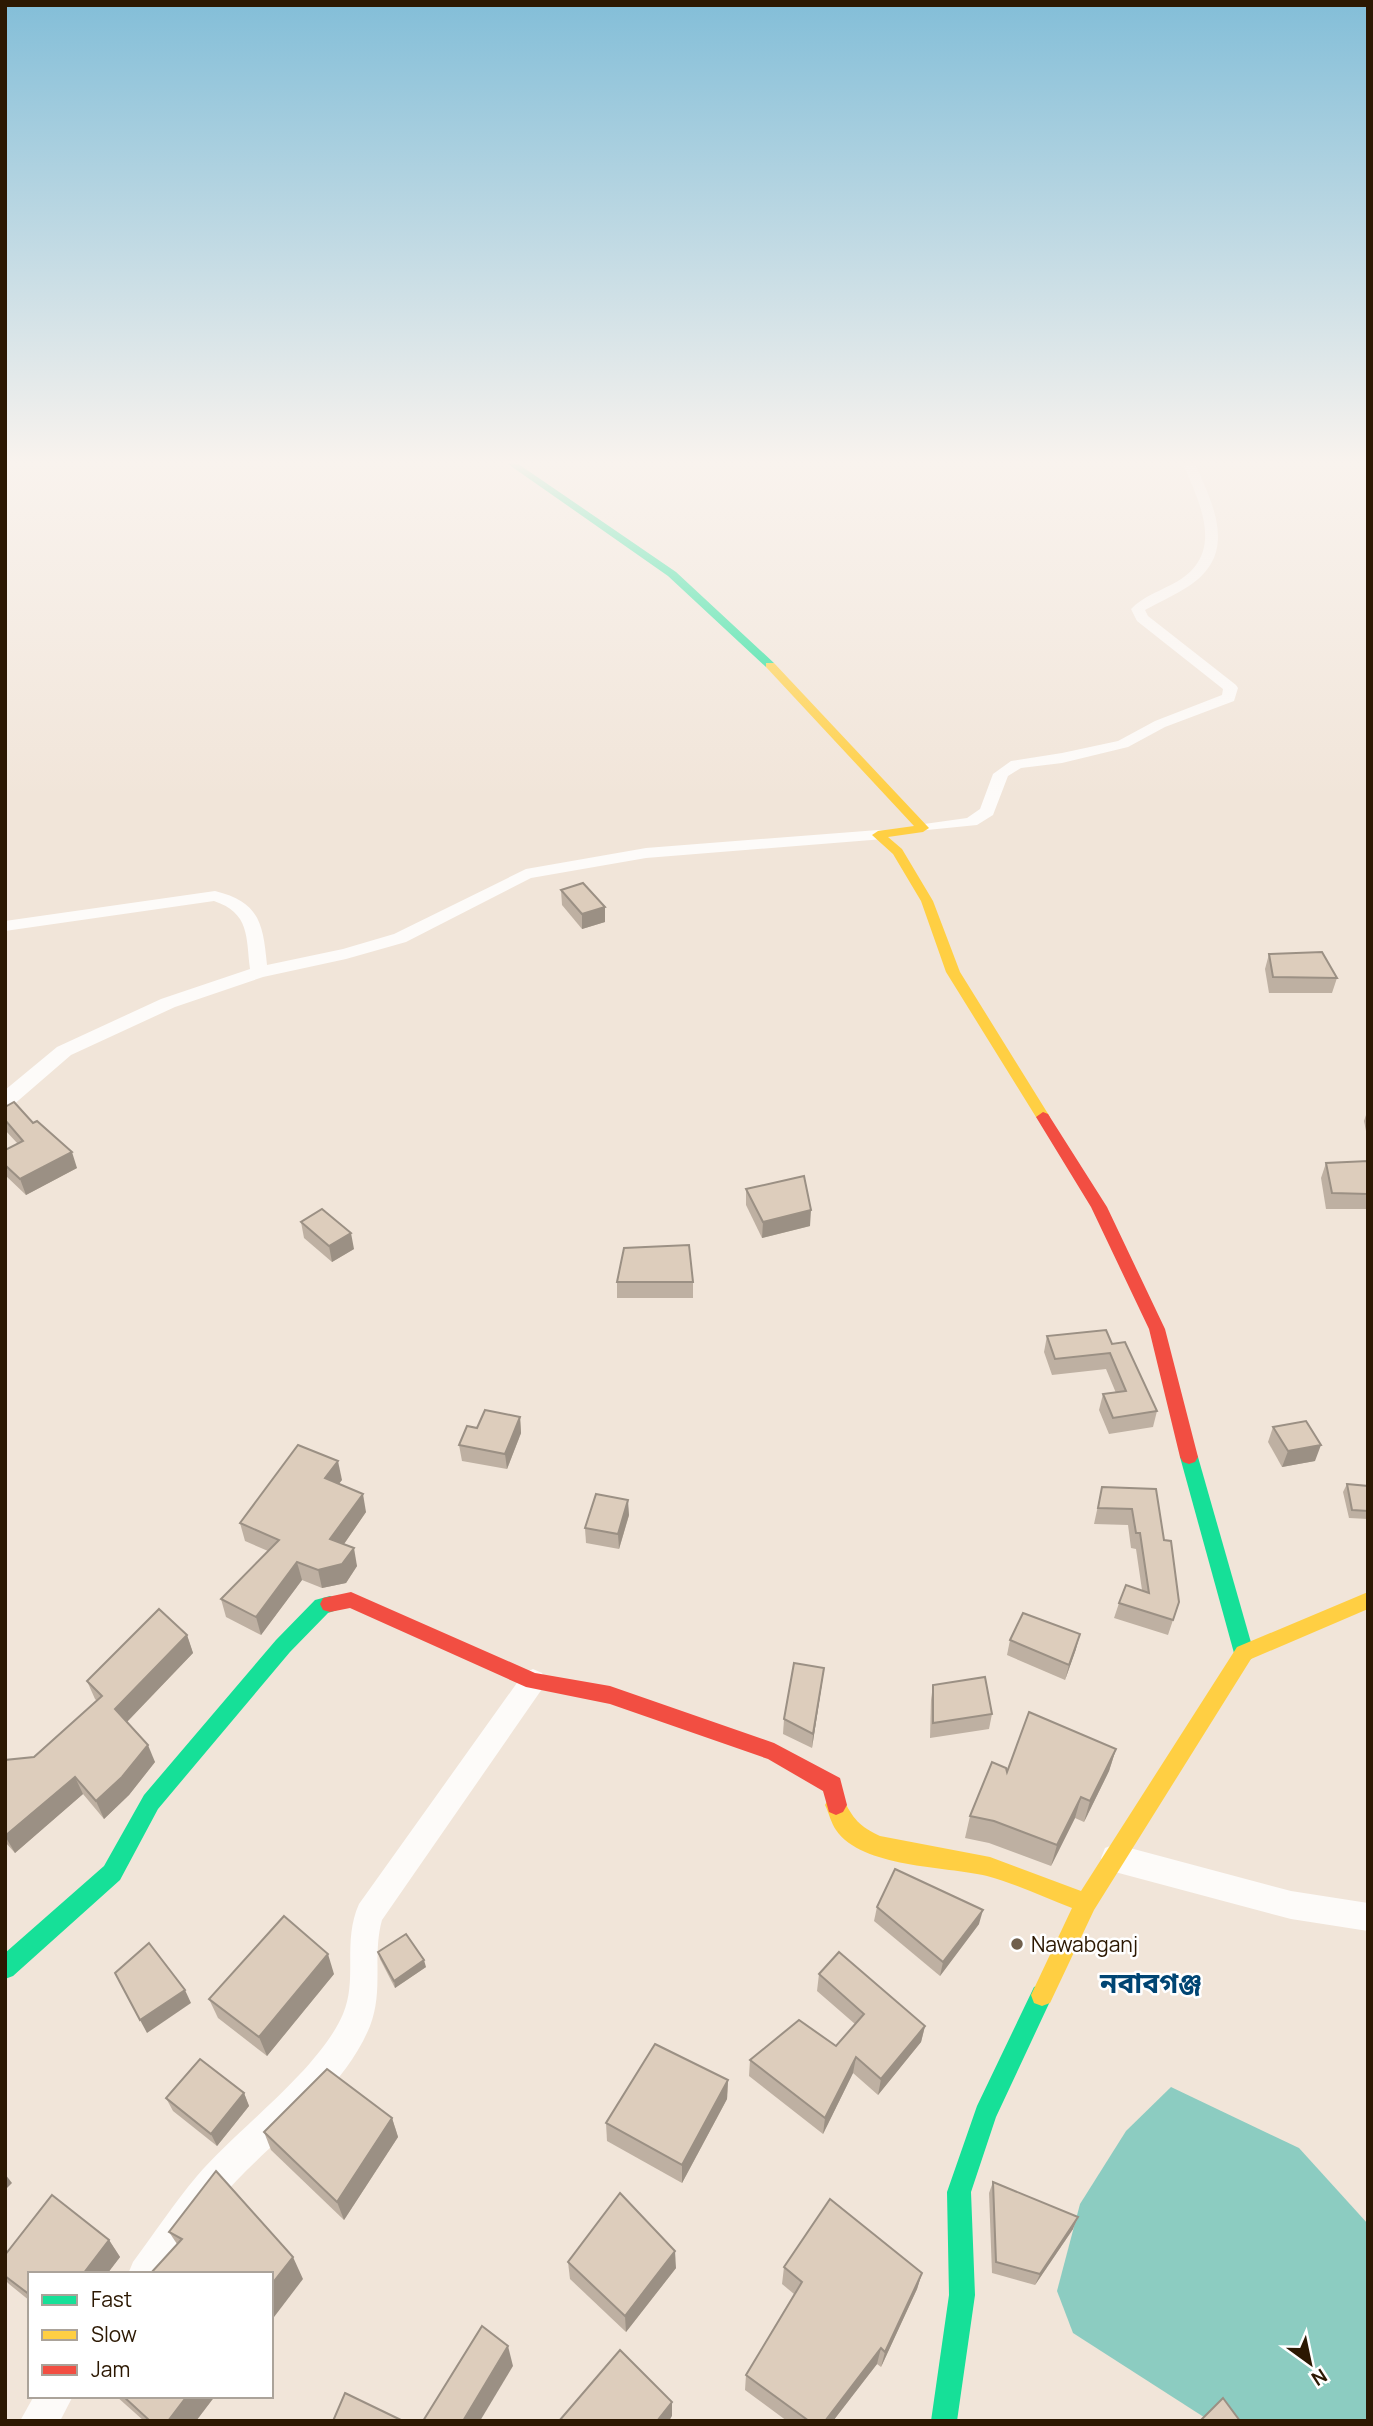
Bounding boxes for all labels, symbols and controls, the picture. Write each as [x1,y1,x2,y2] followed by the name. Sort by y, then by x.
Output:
[1031,1930,1138,1958] place label: Nawabganj
[1009,1936,1025,1952] marker: Nawabganj
[1099,1963,1202,2001] district label: নবাবগঞ্জ
[28,2272,273,2398] legend
[91,2285,132,2313] text: Fast
[91,2320,137,2348] text: Slow
[1275,2328,1345,2398] north arrow
[91,2355,130,2383] text: Jam
[1306,2363,1332,2392] text: N

